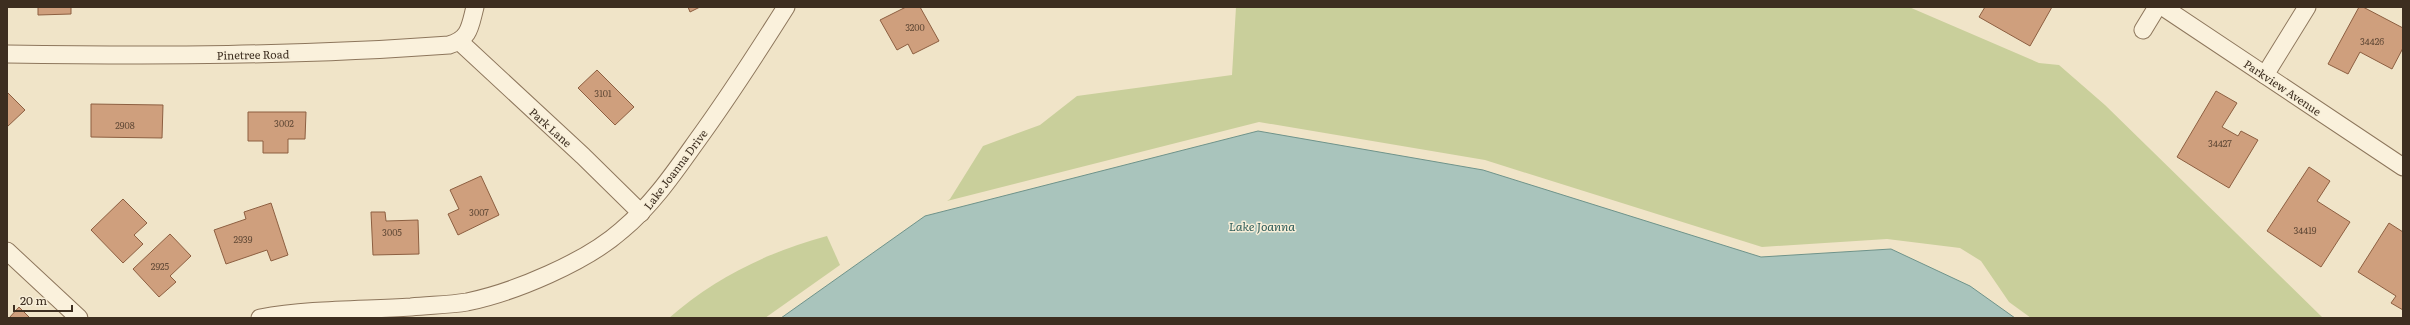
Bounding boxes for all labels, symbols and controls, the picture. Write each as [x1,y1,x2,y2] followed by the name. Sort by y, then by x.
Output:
[905,20,925,34] house number: 3200
[2360,34,2384,48] house number: 34426
[217,45,290,63] street label: Pinetree Road
[2241,55,2325,119] street label: Parkview Avenue
[594,86,612,100] house number: 3101
[526,104,576,151] street label: Park Lane
[274,116,294,130] house number: 3002
[115,118,135,132] house number: 2908
[639,125,711,212] street label: Lake Joanna Drive
[2208,136,2232,150] house number: 34427
[469,205,489,219] house number: 3007
[1229,217,1295,235] water label: Lake Joanna
[2293,223,2317,237] house number: 34419
[382,225,402,239] house number: 3005
[234,232,253,246] house number: 2939
[151,259,170,273] house number: 2925
[14,287,72,313] scale bar
[20,291,47,309] text: 20 m

